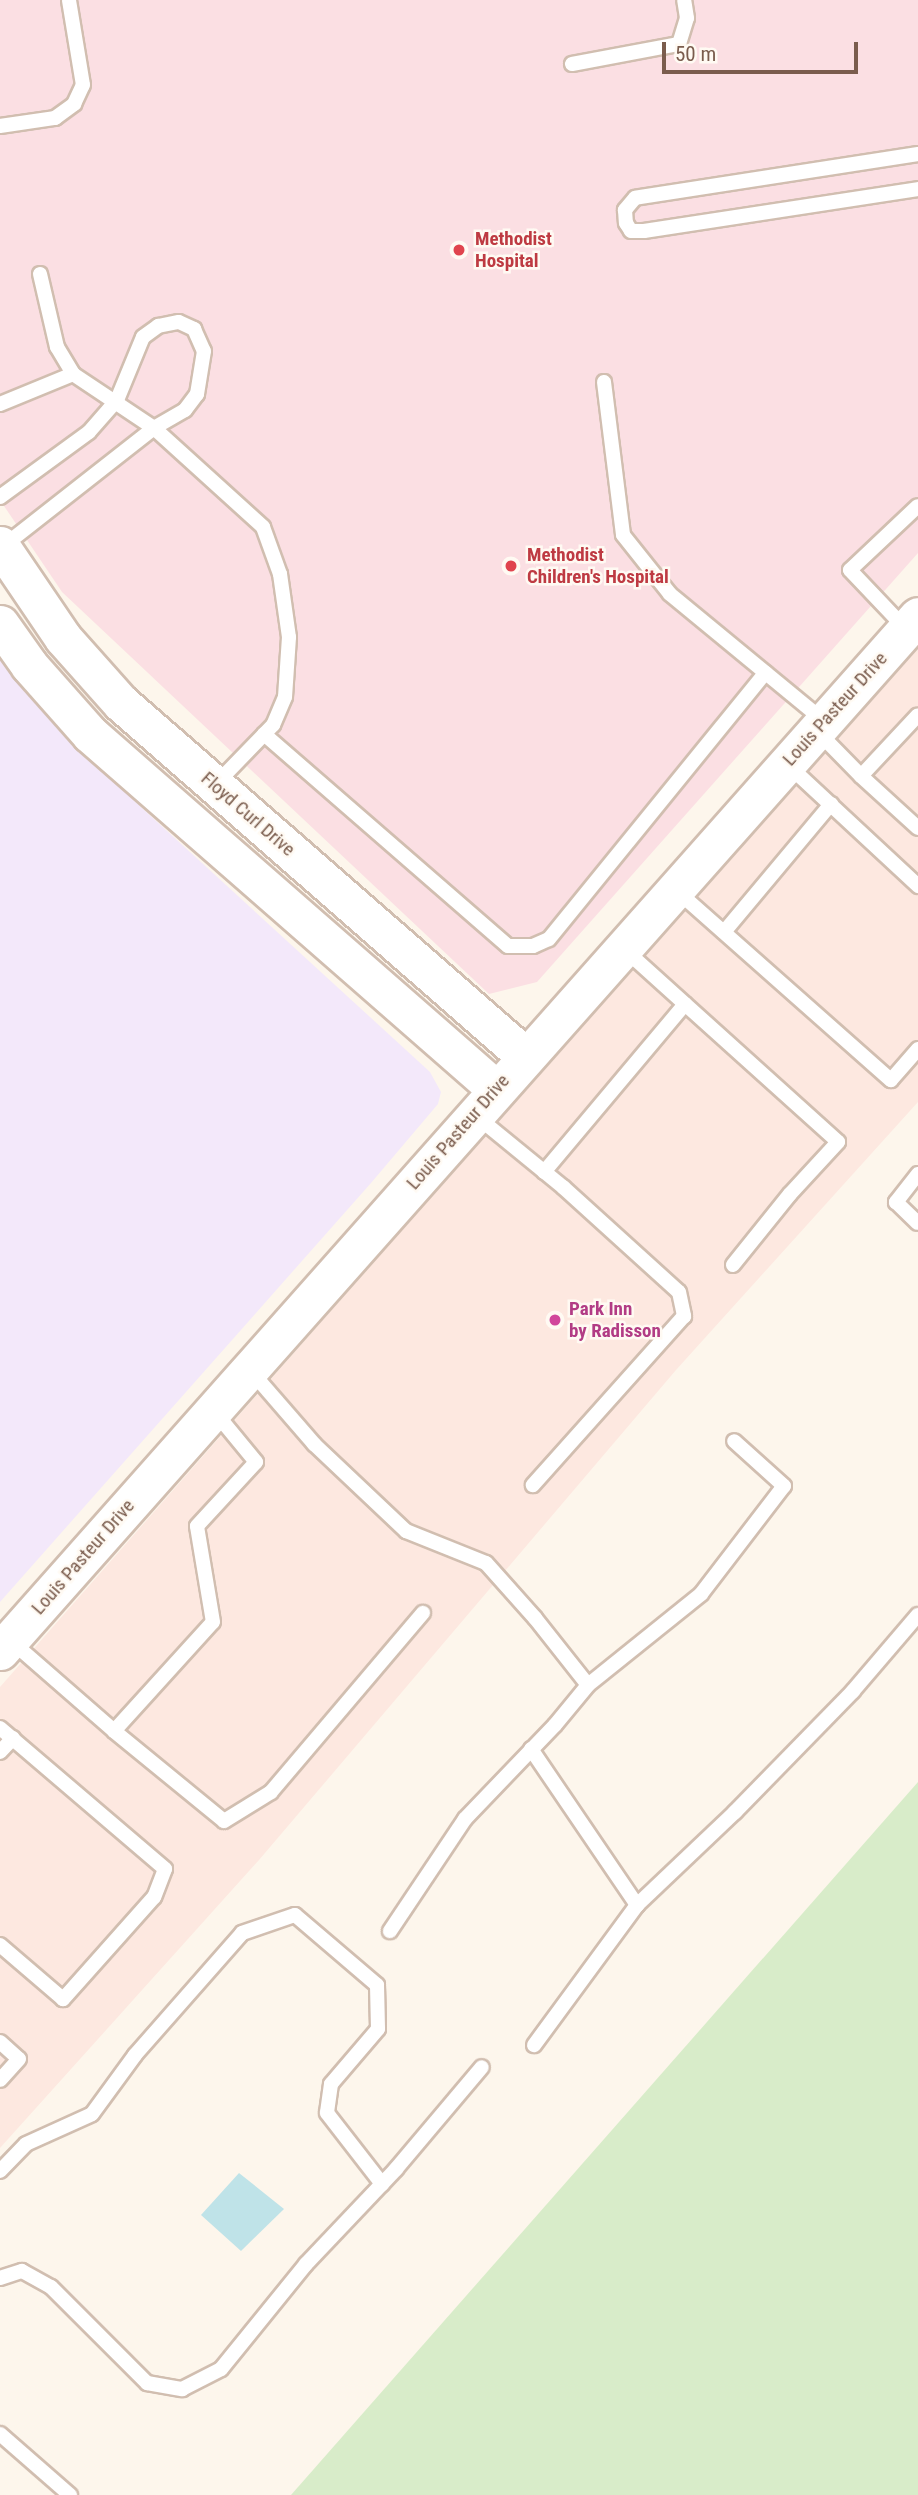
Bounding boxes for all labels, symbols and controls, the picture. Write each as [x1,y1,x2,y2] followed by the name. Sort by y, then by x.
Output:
[666,28,862,72] scale bar
[675,42,716,66] text: 50 m
[475,228,552,272] place label: Methodist Hospital
[449,240,469,260] marker: Methodist Hospital
[527,544,669,588] place label: Methodist Children's Hospital
[501,556,521,576] marker: Methodist Children's Hospital
[778,647,892,771] street label: Louis Pasteur Drive
[196,767,300,861] street label: Floyd Curl Drive
[402,1070,514,1194] street label: Louis Pasteur Drive
[569,1298,661,1342] place label: Park Inn by Radisson
[547,1312,563,1328] marker: Park Inn by Radisson
[27,1495,139,1619] street label: Louis Pasteur Drive

